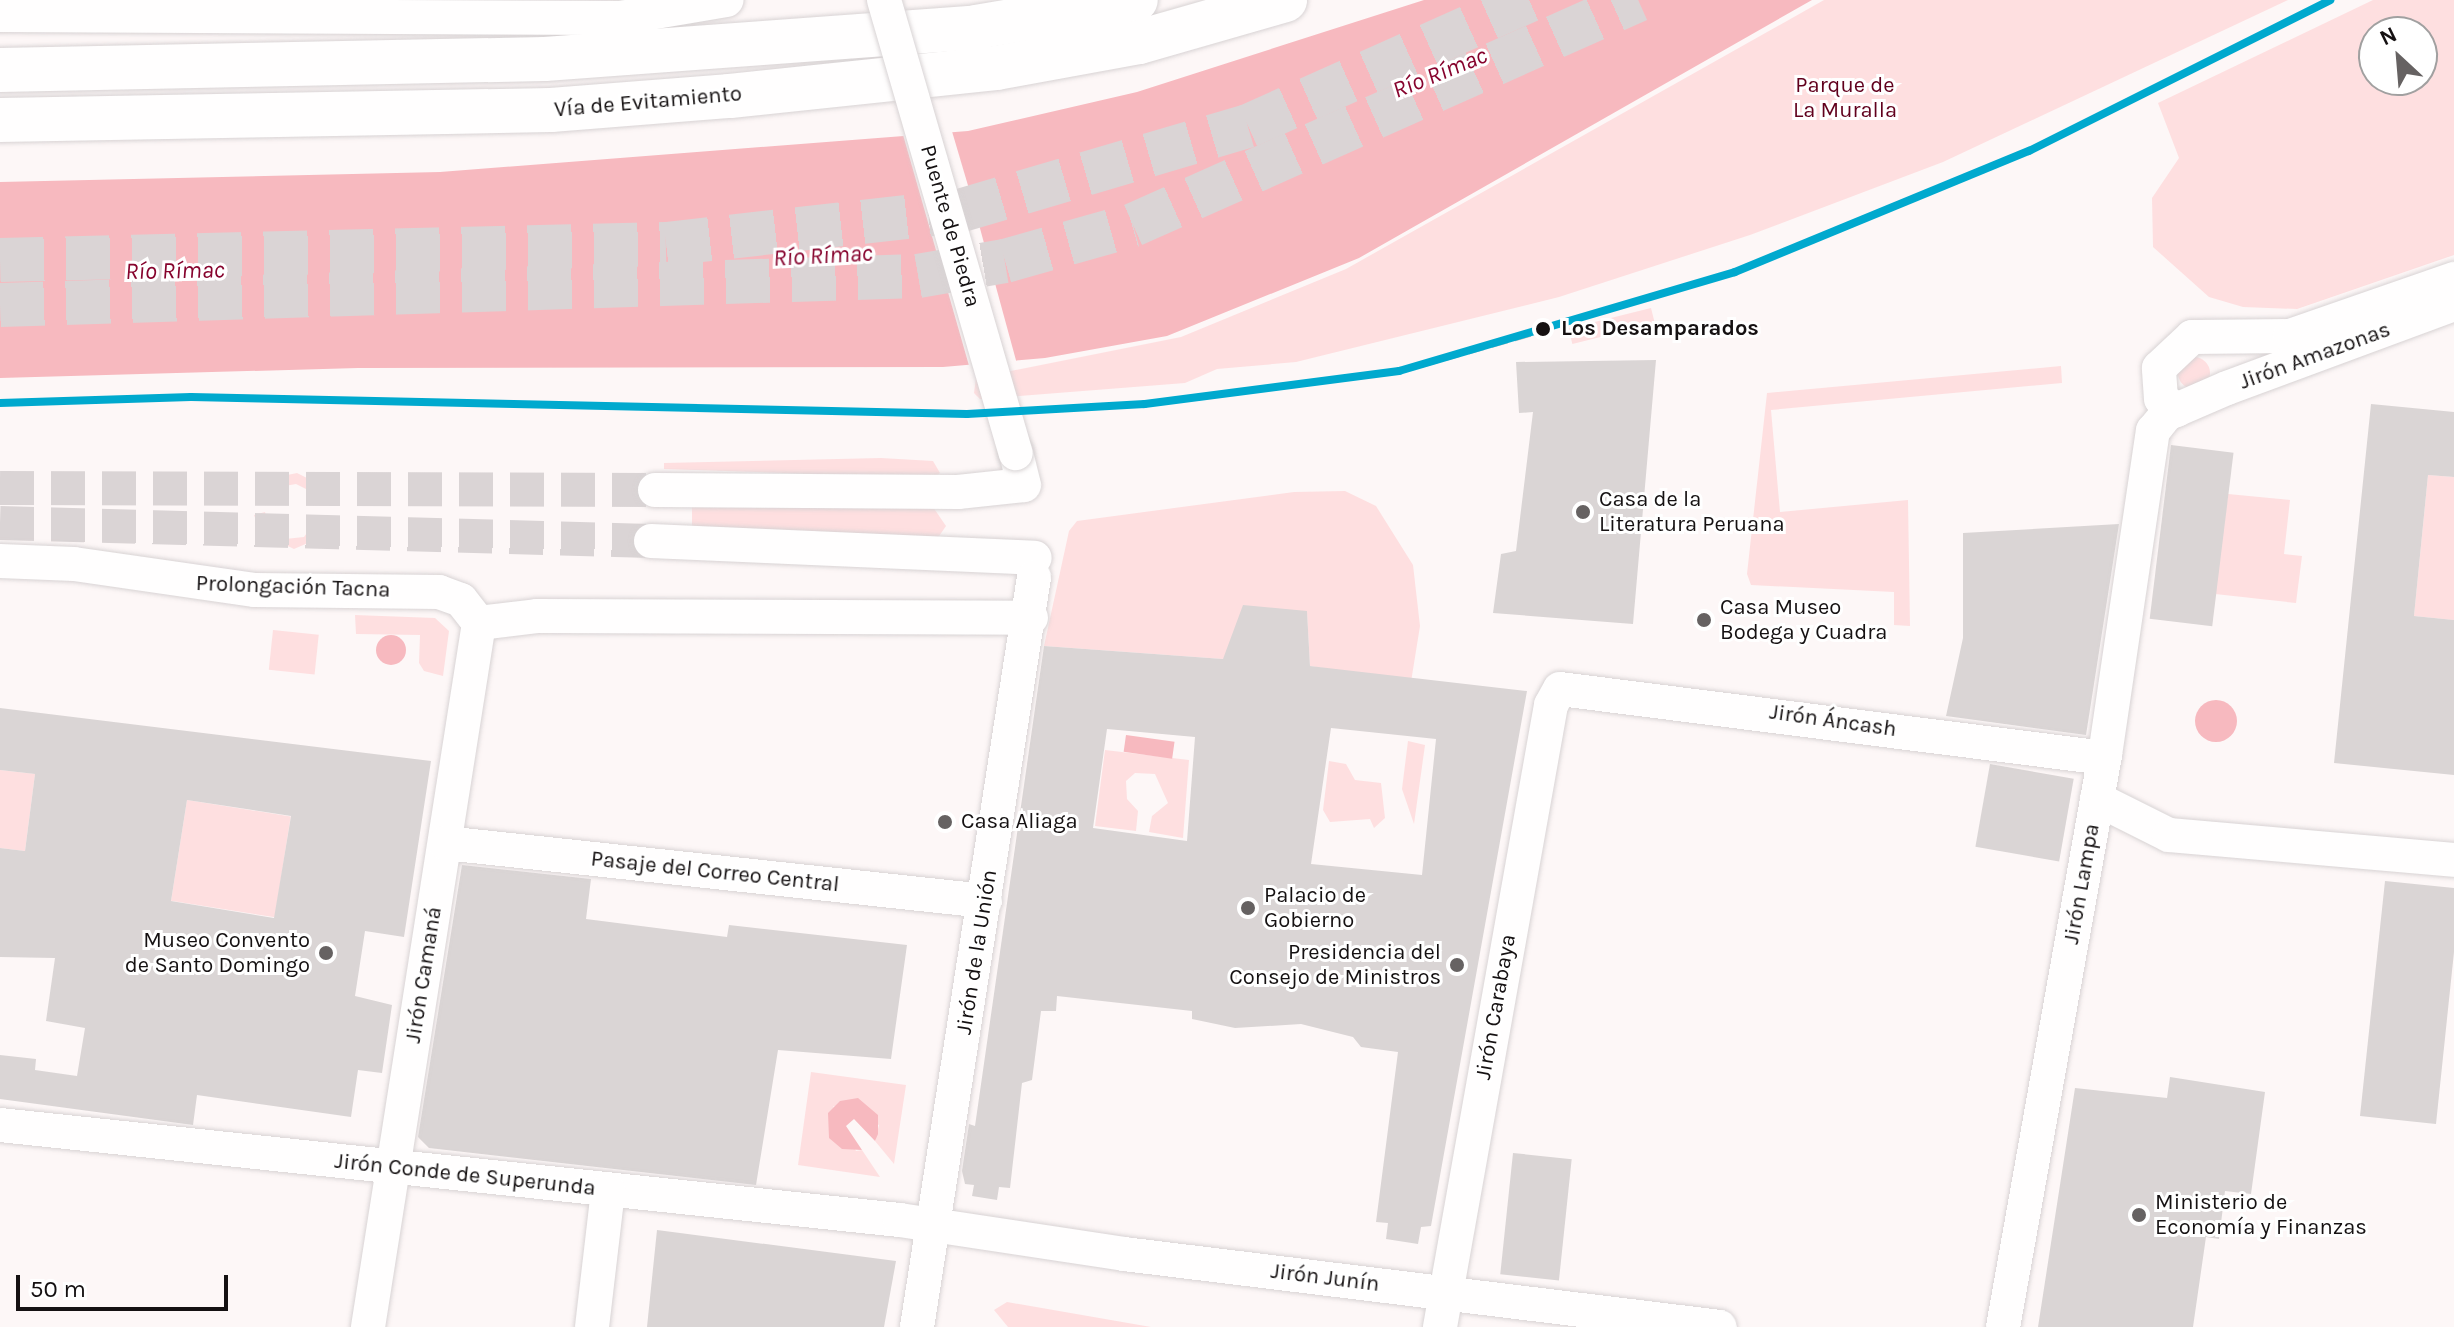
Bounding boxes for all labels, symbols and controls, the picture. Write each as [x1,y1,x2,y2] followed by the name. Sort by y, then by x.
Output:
[2358,16,2438,96] north arrow
[2376,21,2401,51] text: N
[1388,41,1492,105] water label: Río Rímac
[1793,72,1897,124] park label: Parque de La Muralla
[553,81,743,123] street label: Vía de Evitamiento
[914,142,986,310] street label: Puente de Piedra
[772,239,874,273] water label: Río Rímac
[125,256,225,286] water label: Río Rímac
[1561,316,1759,342] place label: Los Desamparados
[2236,316,2394,396] street label: Jirón Amazonas
[1532,318,1554,340] marker: Los Desamparados
[1599,486,1785,538] place label: Casa de la Literatura Peruana
[1574,503,1592,521] marker: Casa de la Literatura Peruana
[195,570,391,604] street label: Prolongación Tacna
[1720,594,1887,646] place label: Casa Museo Bodega y Cuadra
[1695,611,1713,629] marker: Casa Museo Bodega y Cuadra
[1768,699,1898,743] street label: Jirón Áncash
[961,809,1077,835] place label: Casa Aliaga
[936,813,954,831] marker: Casa Aliaga
[2058,822,2106,946] street label: Jirón Lampa
[589,846,841,898] street label: Pasaje del Correo Central
[951,868,1003,1036] street label: Jirón de la Unión
[1264,882,1366,934] place label: Palacio de Gobierno
[1239,899,1257,917] marker: Palacio de Gobierno
[400,905,448,1045] street label: Jirón Camaná
[125,927,310,978] place label: Museo Convento de Santo Domingo
[1470,932,1522,1082] street label: Jirón Carabaya
[1229,939,1441,990] place label: Presidencia del Consejo de Ministros
[317,944,335,962] marker: Museo Convento de Santo Domingo
[1448,956,1466,974] marker: Presidencia del Consejo de Ministros
[333,1148,597,1202] street label: Jirón Conde de Superunda
[2155,1189,2367,1240] place label: Ministerio de Economía y Finanzas
[2130,1206,2148,1224] marker: Ministerio de Economía y Finanzas
[1269,1258,1381,1298] street label: Jirón Junín
[20,1259,232,1309] scale bar
[30,1275,86,1303] text: 50 m

